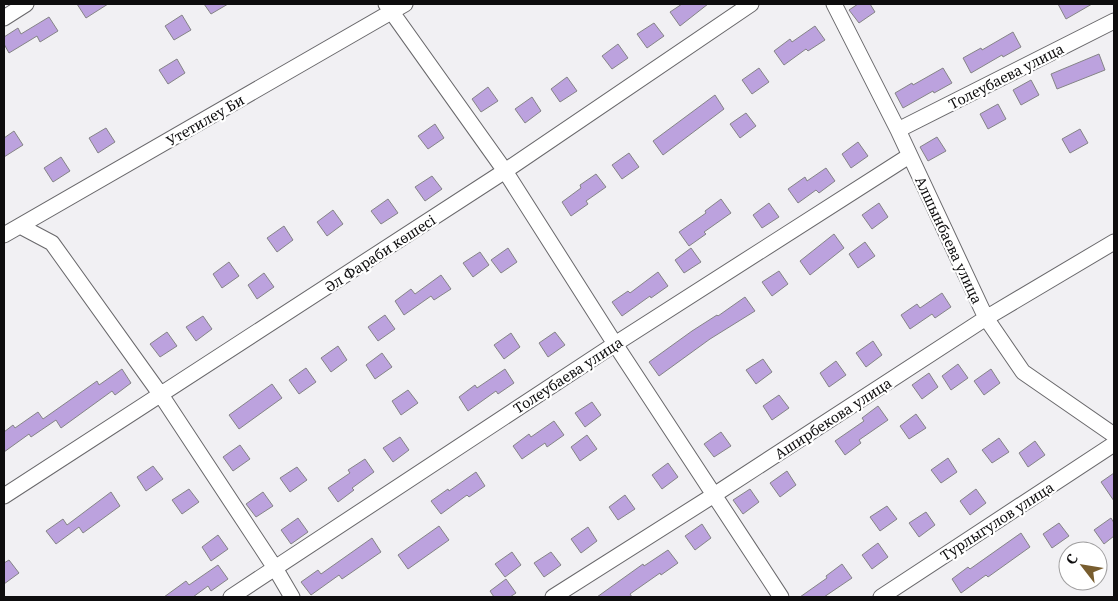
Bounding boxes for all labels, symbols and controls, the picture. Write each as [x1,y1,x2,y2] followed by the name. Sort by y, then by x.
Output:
[945,39,1067,113] street label: Толеубаева улица
[163,90,247,150] street label: Утетилеу Би
[911,173,987,307] street label: Алшынбаева улица
[321,210,439,296] street label: Әл Фараби көшесі
[510,332,626,418] street label: Толеубаева улица
[771,373,895,463] street label: Аширбекова улица
[937,477,1057,565] street label: Турлыгулов улица
[1058,541,1108,591] north arrow
[1061,550,1082,568] text: С

